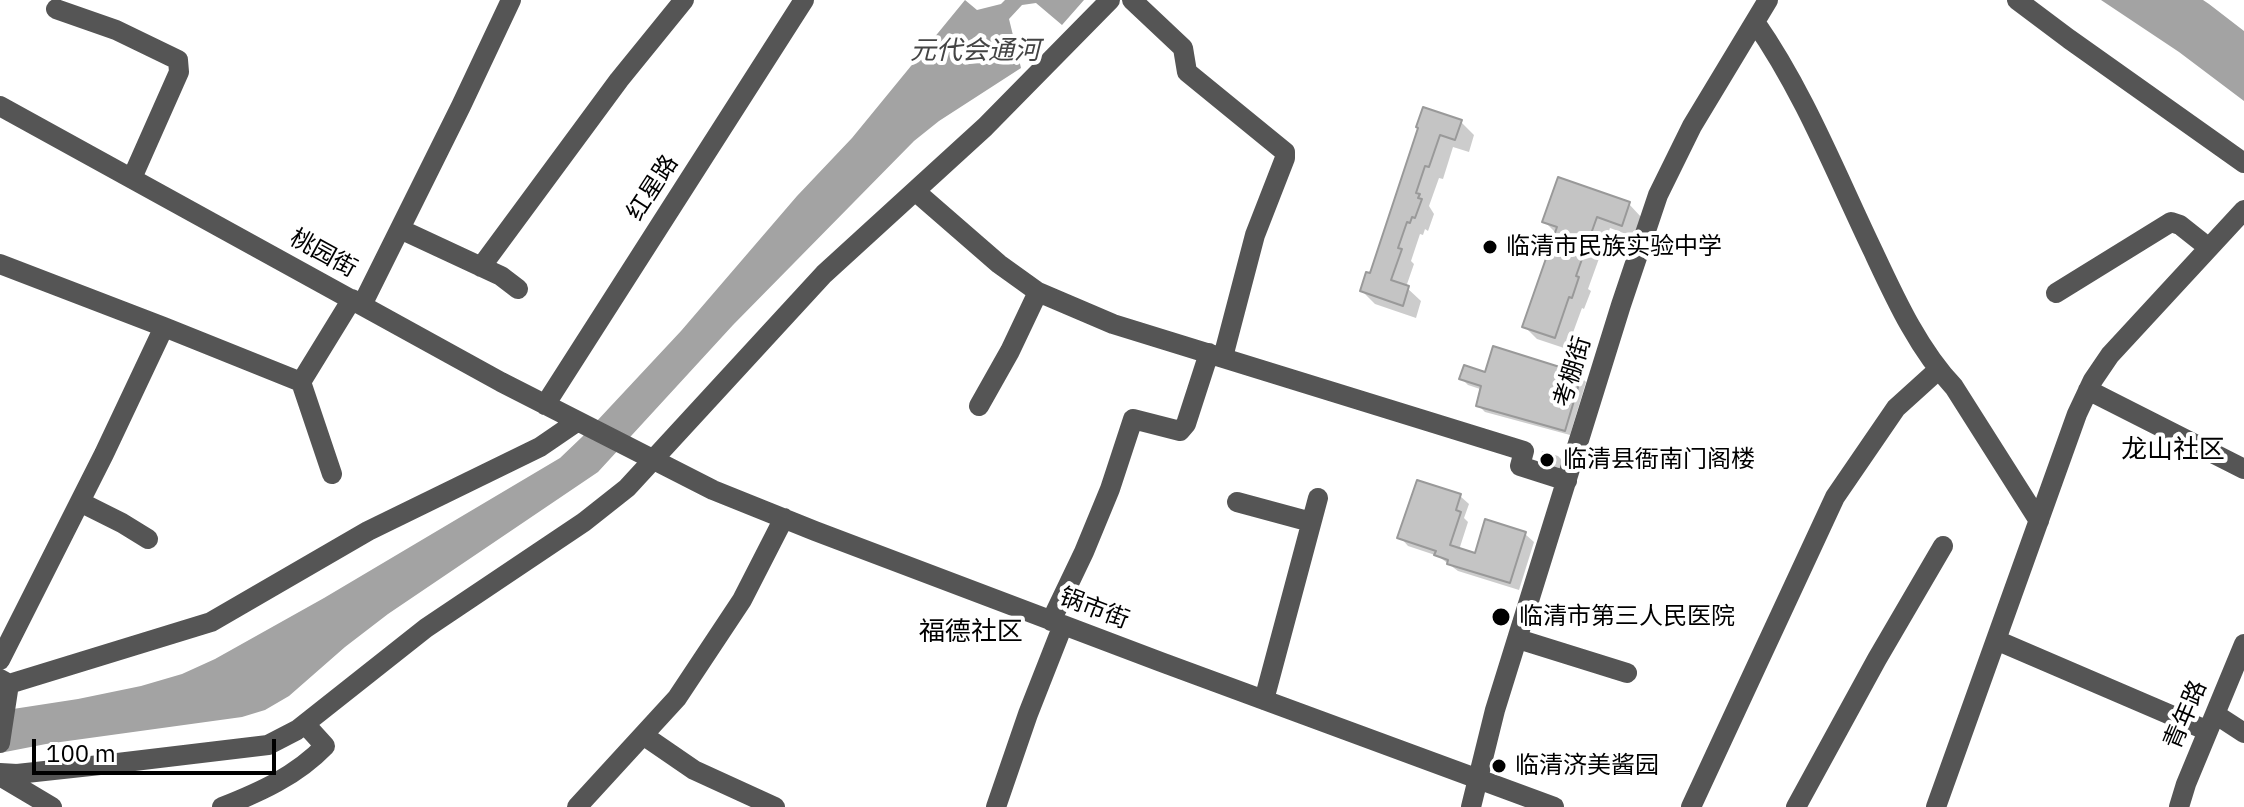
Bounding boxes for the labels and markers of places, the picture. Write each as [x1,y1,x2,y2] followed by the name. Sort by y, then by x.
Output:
[1506,233,1722,261] place label: 临清市民族实验中学
[1481,238,1499,256] marker: 临清市民族实验中学
[1563,446,1755,474] place label: 临清县衙南门阁楼
[1538,451,1556,469] marker: 临清县衙南门阁楼
[1519,603,1735,631] place label: 临清市第三人民医院
[1490,606,1512,628] marker: 临清市第三人民医院
[1515,752,1659,780] place label: 临清济美酱园
[1490,757,1508,775] marker: 临清济美酱园

